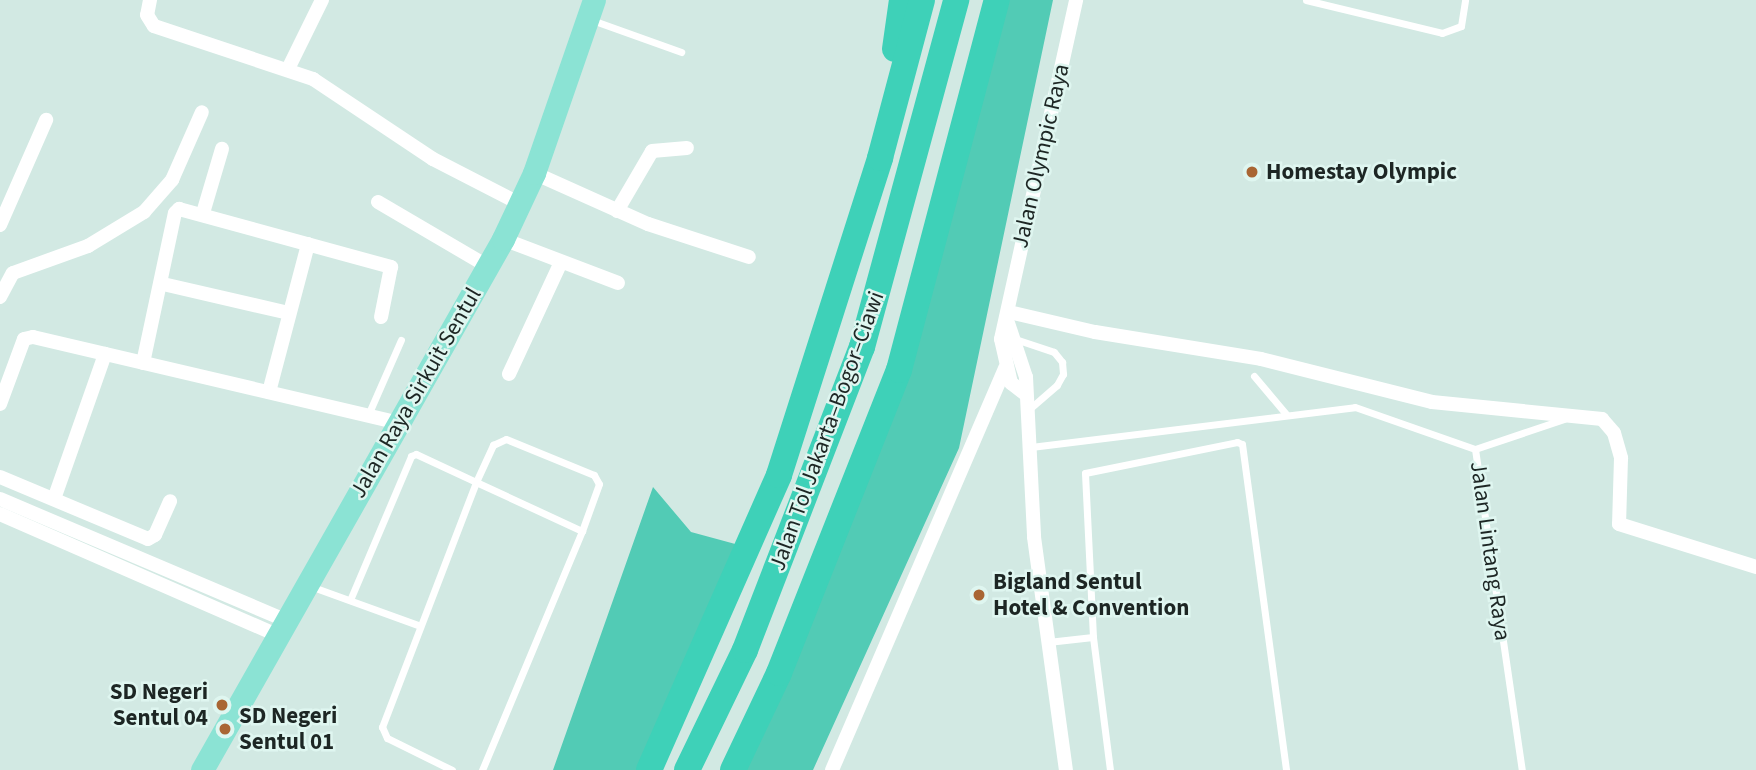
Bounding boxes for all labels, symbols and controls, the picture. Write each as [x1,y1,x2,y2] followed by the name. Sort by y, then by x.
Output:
[1006,61,1076,251] street label: Jalan Olympic Raya
[1266,158,1457,186] place label: Homestay Olympic
[1244,164,1260,180] marker: Homestay Olympic
[344,283,488,503] street label: Jalan Raya Sirkuit Sentul
[764,288,890,574] street label: Jalan Tol Jakarta–Bogor–Ciawi
[1464,460,1516,642] street label: Jalan Lintang Raya
[993,568,1189,622] place label: Bigland Sentul Hotel & Convention
[971,587,987,603] marker: Bigland Sentul Hotel & Convention
[110,678,208,732] place label: SD Negeri Sentul 04
[214,697,230,713] marker: SD Negeri Sentul 04
[239,702,337,756] place label: SD Negeri Sentul 01
[217,721,233,737] marker: SD Negeri Sentul 01

